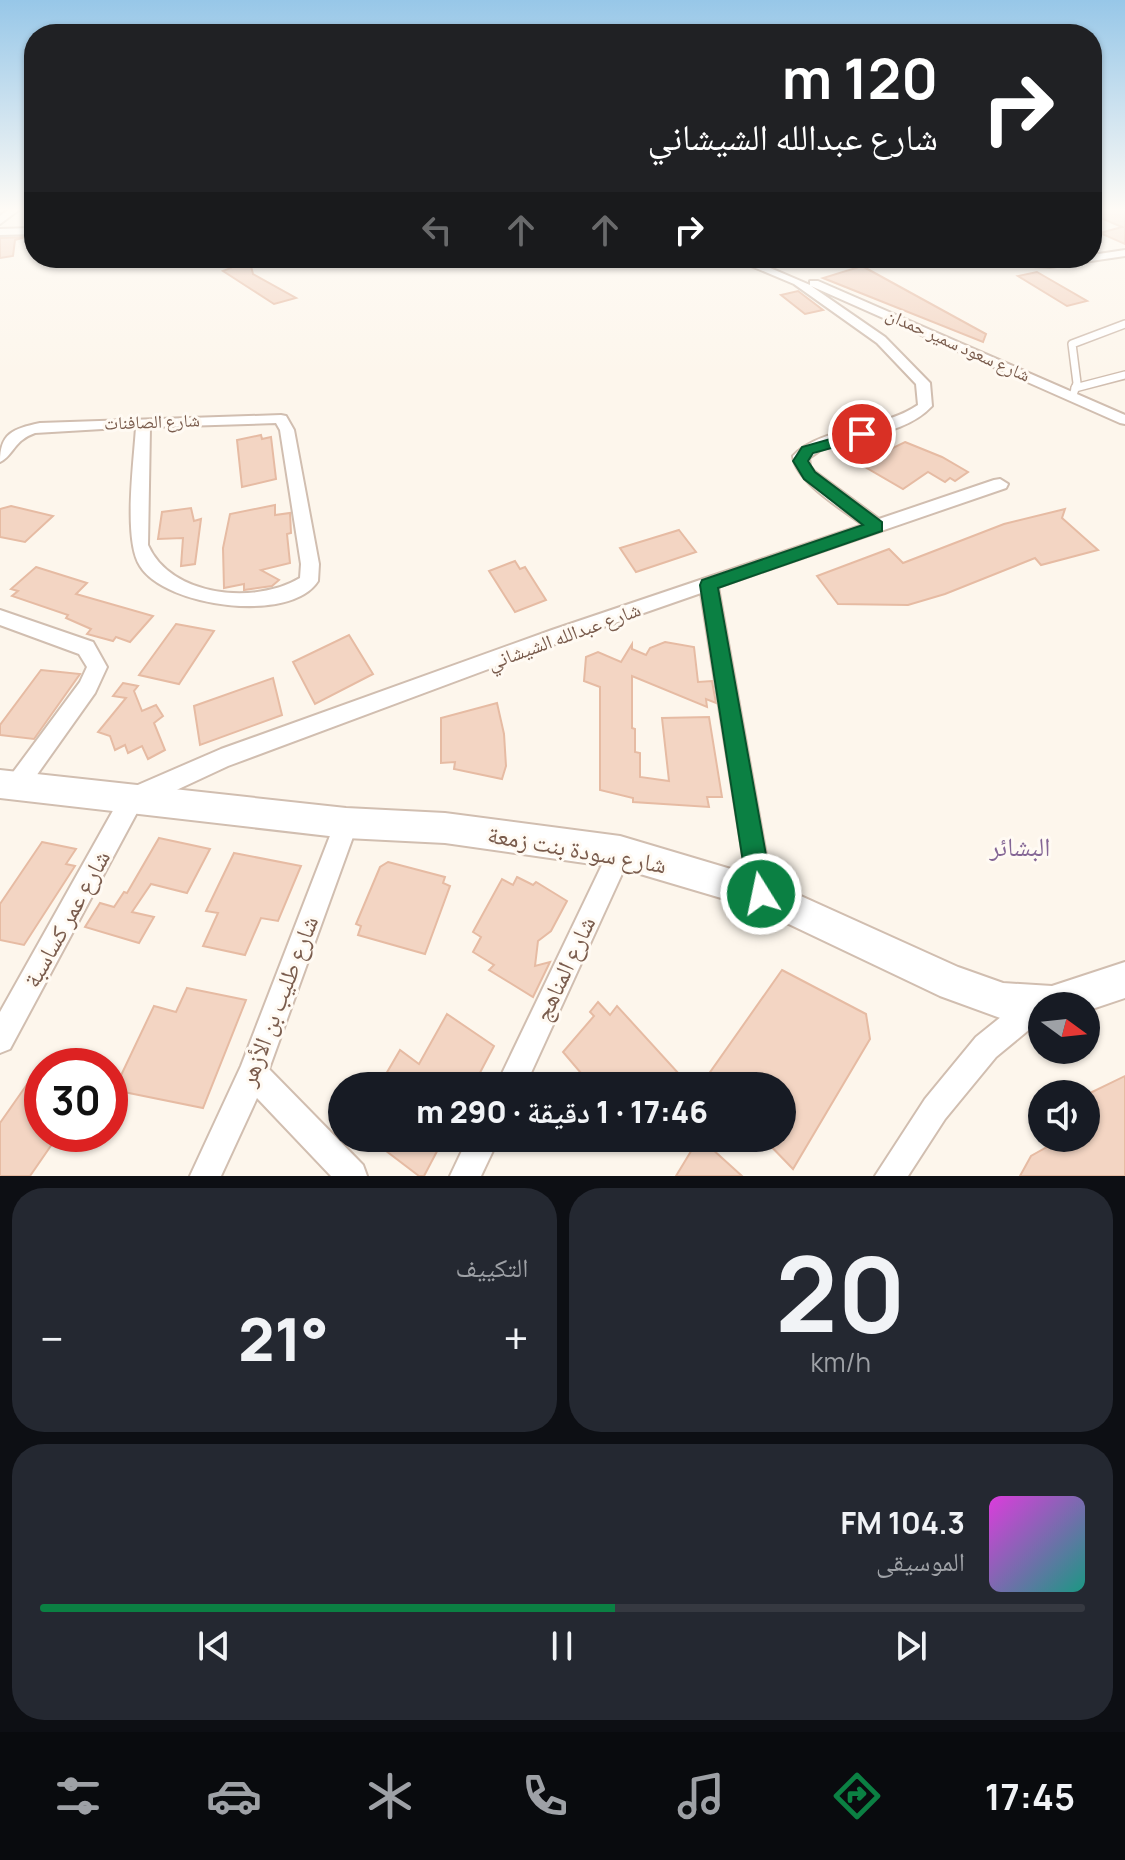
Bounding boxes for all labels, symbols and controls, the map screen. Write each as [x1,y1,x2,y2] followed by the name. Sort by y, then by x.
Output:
[782,39,938,116] text: 120 m
[966,56,1070,160] icon: right
[647,112,938,161] text: شارع عبدالله الشيشاني
[415,208,459,252] icon: left
[499,208,543,252] icon: ahead
[583,208,627,252] icon: ahead
[667,208,711,252] icon: right
[883,302,1034,387] street label: شارع سعود سمير حمدان
[828,400,896,468] pin
[104,407,200,435] street label: شارع الصافنات
[840,412,884,456] icon: arrive
[483,595,645,679] street label: شارع عبدالله الشيشاني
[485,817,669,880] street label: شارع سودة بنت زمعة
[989,828,1050,864] district label: البشائر
[14,844,117,993] street label: شارع عمر كساسبة
[719,852,803,936] position arrow
[525,910,602,1026] street label: شارع المناهج
[230,911,325,1091] street label: شارع طليب بن الأزهر
[1028,992,1100,1064] north arrow
[1028,992,1100,1152] map controls
[24,1048,128,1152] speed limit sign: 30
[1028,1080,1100,1152] button: sound
[416,1091,708,1132] text: 17:46 · 1 دقيقة · 290 m
[776,1221,906,1363] text: 20
[456,1249,529,1285] text: التكييف
[238,1297,329,1379] text: 21°
[40,1308,64,1368] text: −
[503,1308,529,1368] text: +
[811,1344,871,1380] text: km/h
[841,1502,965,1543] text: 104.3 FM
[876,1543,965,1579] text: الموسيقى
[192,1624,236,1668] icon: previous
[540,1624,584,1668] icon: pause
[889,1624,933,1668] icon: next
[50,1768,106,1824] icon: filters
[206,1768,262,1824] icon: car
[362,1768,418,1824] icon: climate
[517,1768,573,1824] icon: phone
[673,1768,729,1824] icon: music
[829,1768,885,1824] icon: directions
[985,1772,1075,1821] text: 17:45

